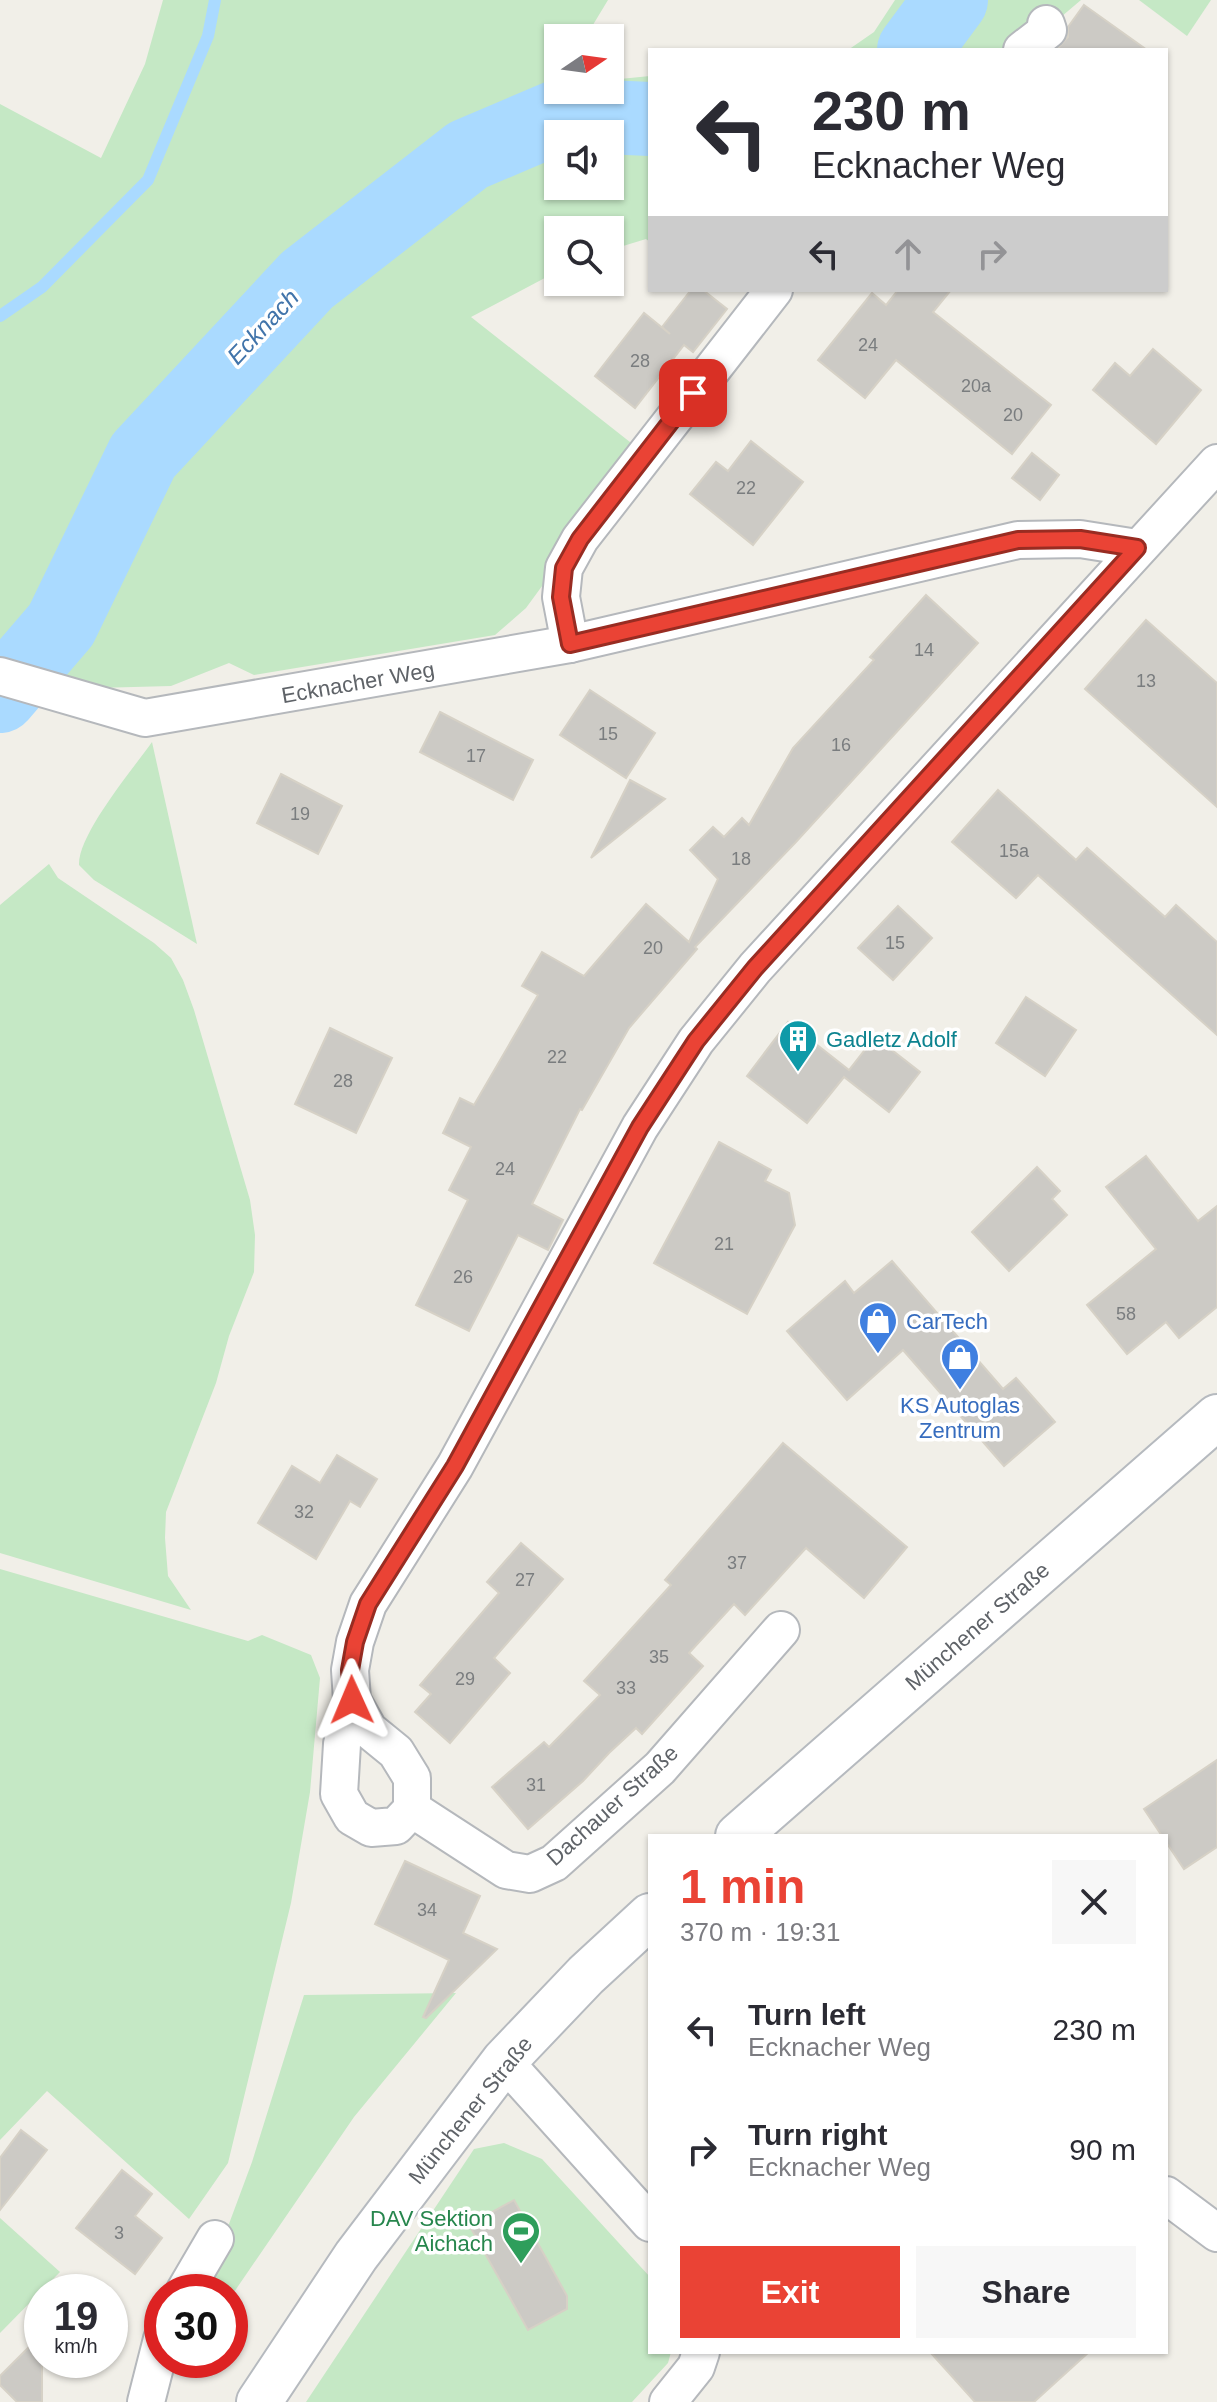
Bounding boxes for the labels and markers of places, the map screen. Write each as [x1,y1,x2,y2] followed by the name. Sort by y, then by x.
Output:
[659,359,727,427] pin
[777,1018,819,1073] building icon: Gadletz Adolf
[826,1027,958,1052] place label: Gadletz Adolf
[857,1300,899,1355] shop icon: CarTech
[906,1309,988,1334] place label: CarTech
[939,1336,981,1391] shop icon: KS Autoglas Zentrum
[900,1393,1020,1443] place label: KS Autoglas Zentrum
[370,2206,493,2256] place label: DAV Sektion Aichach
[500,2210,542,2265] sports icon: DAV Sektion Aichach

